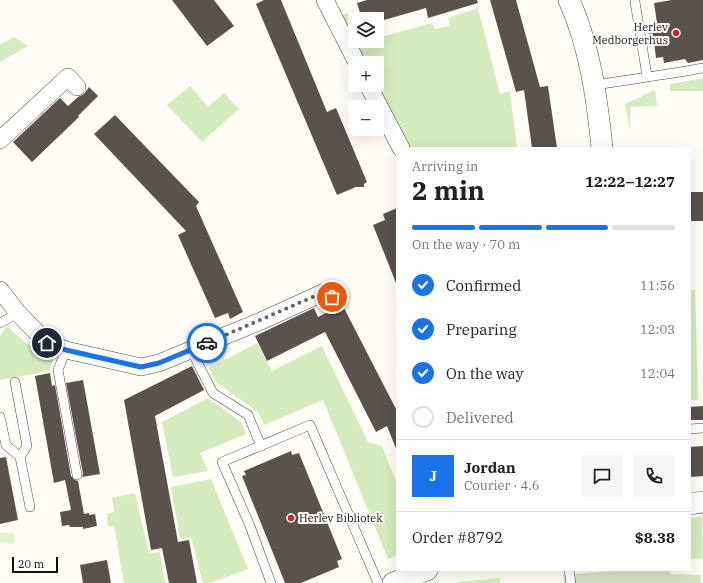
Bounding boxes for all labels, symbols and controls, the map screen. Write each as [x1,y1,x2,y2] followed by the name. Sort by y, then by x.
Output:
[348,12,384,136] map controls
[348,12,384,48] button: layers
[592,20,668,47] place label: Herlev Medborgerhus
[671,28,681,38] marker: Herlev Medborgerhus
[348,56,384,92] button: +
[348,100,384,136] button: −
[412,158,478,175] text: Arriving in
[585,172,675,191] text: 12:22–12:27
[412,173,485,207] text: 2 min
[412,236,520,253] text: On the way · 70 m
[412,274,434,296] icon: check
[446,276,521,295] text: Confirmed
[640,277,675,294] text: 11:56
[315,280,349,314] pin
[321,286,343,308] icon: bag
[412,318,434,340] icon: check
[446,320,517,339] text: Preparing
[640,321,675,338] text: 12:03
[187,323,227,363] courier
[30,326,64,360] pin
[36,332,58,354] icon: home
[196,332,218,354] icon: car
[412,362,434,384] icon: check
[446,364,524,383] text: On the way
[640,365,675,382] text: 12:04
[446,408,514,427] text: Delivered
[581,455,623,497] button: chat
[633,455,675,497] button: phone
[464,458,516,477] text: Jordan
[429,466,437,485] text: J
[464,477,540,494] text: Courier · 4.6
[299,511,383,525] place label: Herlev Bibliotek
[286,513,296,523] marker: Herlev Bibliotek
[412,528,503,547] text: Order #8792
[635,528,675,547] text: $8.38
[12,555,58,574] scale bar
[18,557,44,571] text: 20 m

